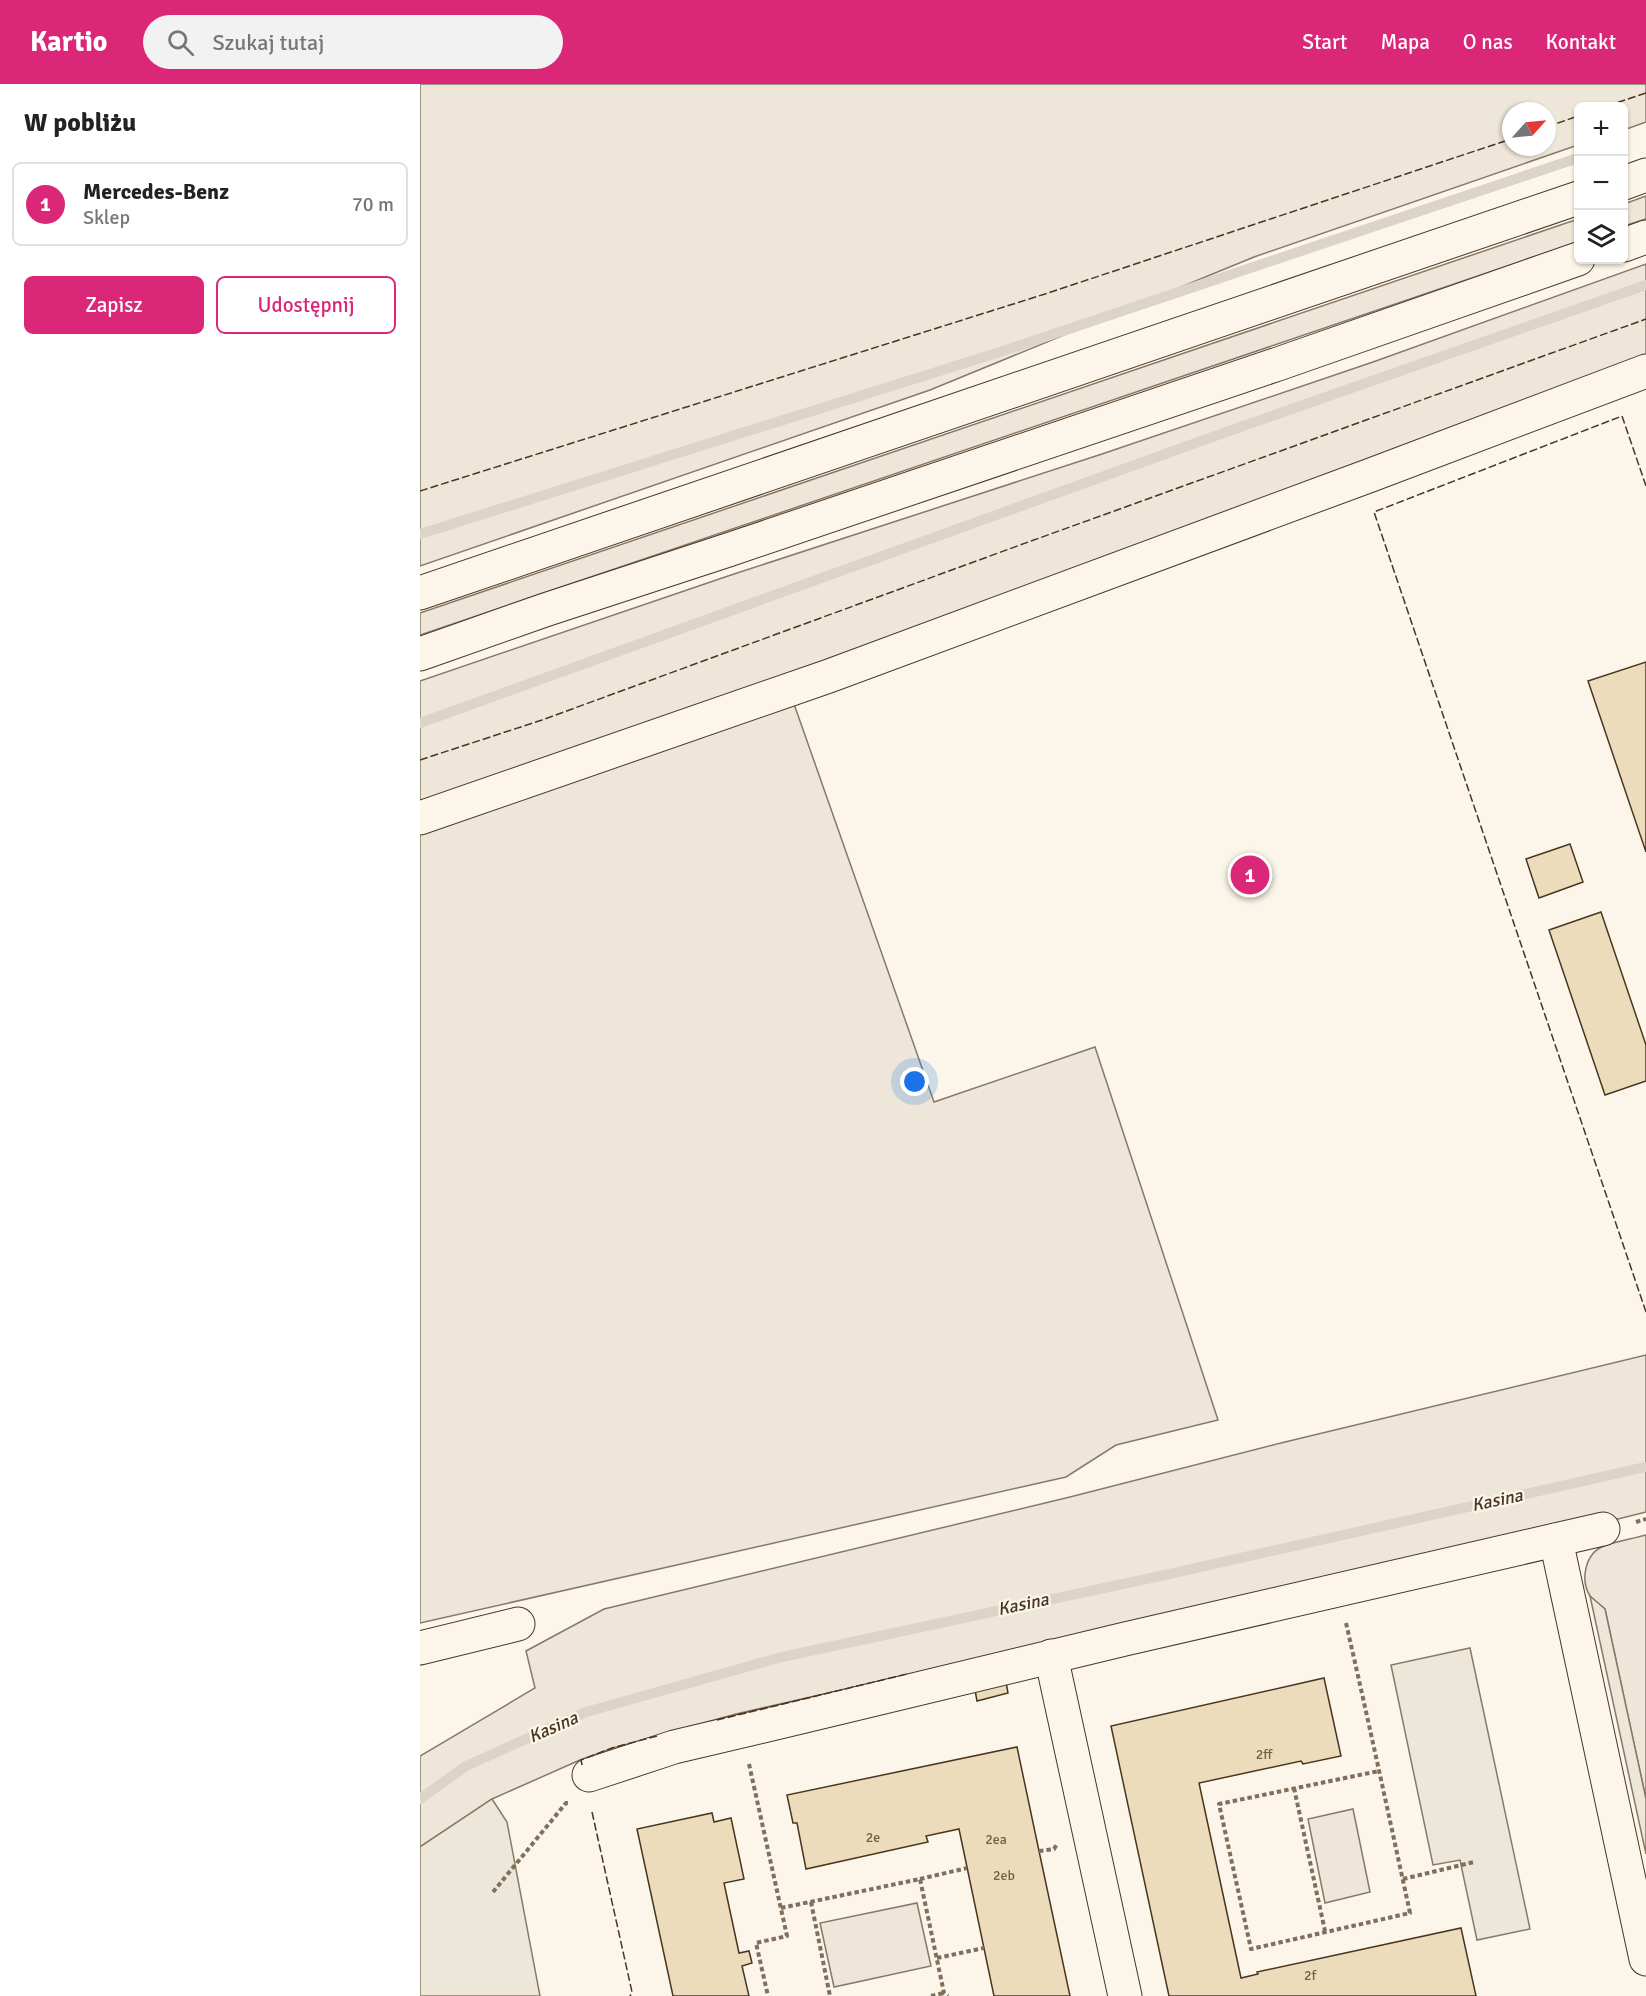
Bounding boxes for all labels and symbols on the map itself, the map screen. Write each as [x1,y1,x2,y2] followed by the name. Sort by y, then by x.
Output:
[1502,102,1556,156] north arrow
[1230,852,1270,898] pin: 1
[900,1067,929,1096] your location
[1469,1484,1525,1516] water label: Kasina
[995,1588,1051,1620] water label: Kasina
[525,1706,582,1748] water label: Kasina
[1256,1746,1273,1763] house number: 2ff
[866,1829,880,1846] house number: 2e
[985,1831,1007,1848] house number: 2ea
[993,1867,1015,1884] house number: 2eb
[1304,1967,1317,1984] house number: 2f

